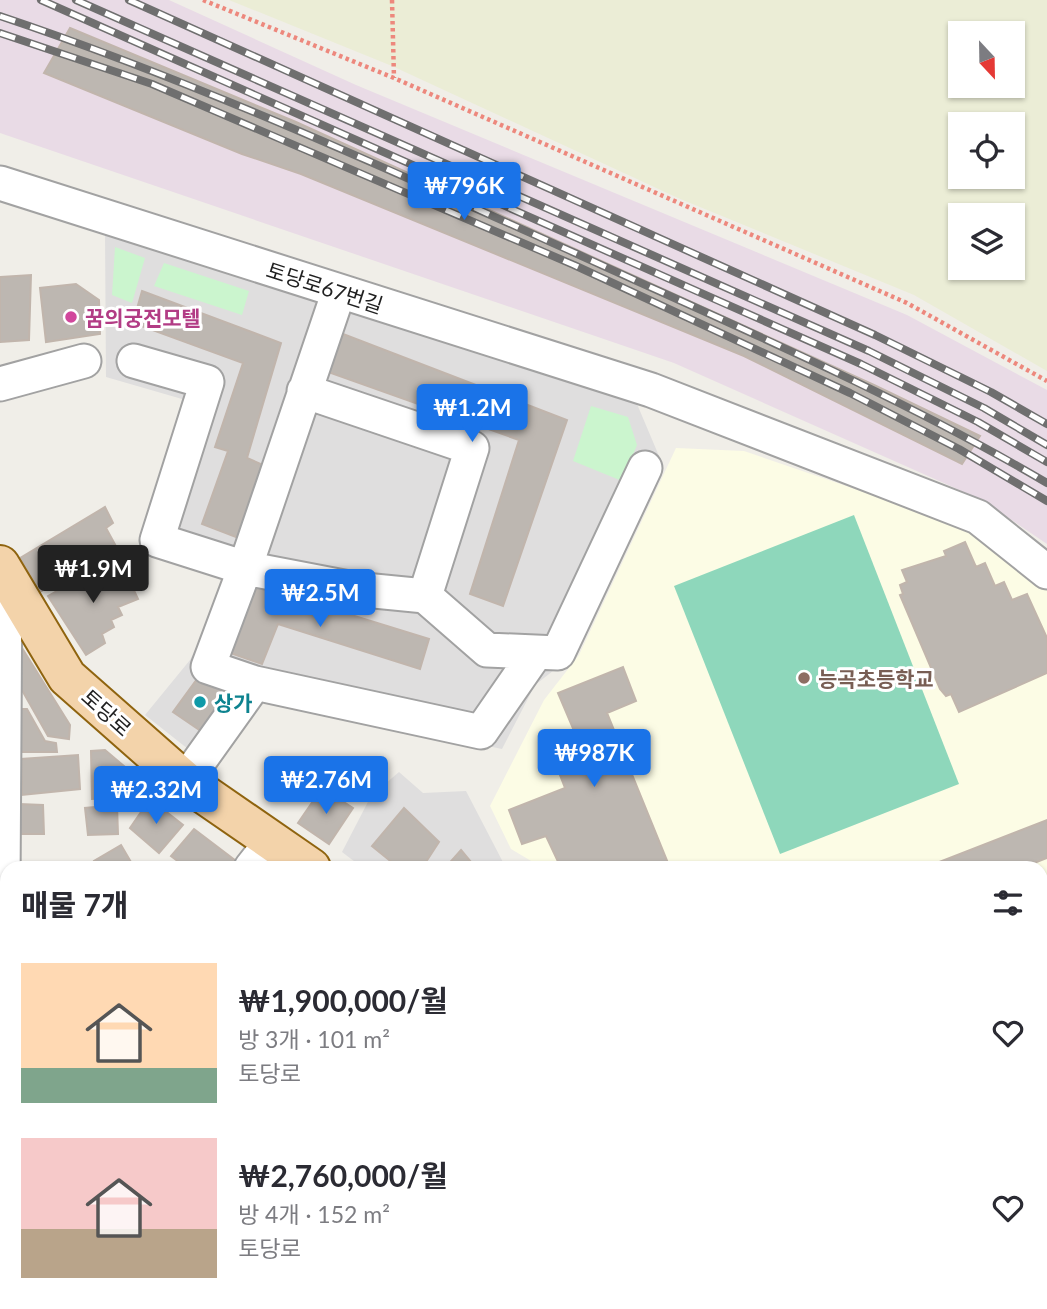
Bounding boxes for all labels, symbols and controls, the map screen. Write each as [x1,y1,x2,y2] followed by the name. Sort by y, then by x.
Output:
[948,21,1026,98] north arrow
[948,21,1025,280] map controls
[948,112,1025,189] button: locate
[415,162,513,222] pin: ₩796K
[424,171,504,199] text: ₩796K
[948,203,1025,280] button: layers
[264,256,386,318] street label: 토당로67번길
[85,305,201,330] place label: 꿈의궁전모텔
[63,309,79,325] marker: 꿈의궁전모텔
[423,384,521,444] pin: ₩1.2M
[433,393,511,421] text: ₩1.2M
[44,546,142,605] pin: ₩1.9M
[54,554,132,582] text: ₩1.9M
[271,570,369,629] pin: ₩2.5M
[281,578,359,606] text: ₩2.5M
[818,666,934,691] place label: 능곡초등학교
[796,670,812,686] marker: 능곡초등학교
[77,683,137,741] street label: 토당로
[214,690,253,715] place label: 상가
[192,694,208,710] marker: 상가
[545,730,643,789] pin: ₩987K
[554,738,634,766] text: ₩987K
[269,756,383,816] pin: ₩2.76M
[280,765,372,793] text: ₩2.76M
[99,766,213,826] pin: ₩2.32M
[110,775,202,803] text: ₩2.32M
[989,884,1027,922] icon: filters
[21,886,129,922] text: 매물 7개
[238,982,448,1018] text: ₩1,900,000/월
[77,991,161,1075] icon: home
[989,1014,1027,1052] icon: heart
[238,1025,390,1053] text: 방 3개 · 101 m²
[238,1059,301,1087] text: 토당로
[238,1157,448,1193] text: ₩2,760,000/월
[77,1166,161,1250] icon: home
[989,1189,1027,1227] icon: heart
[238,1200,390,1228] text: 방 4개 · 152 m²
[238,1234,301,1262] text: 토당로

